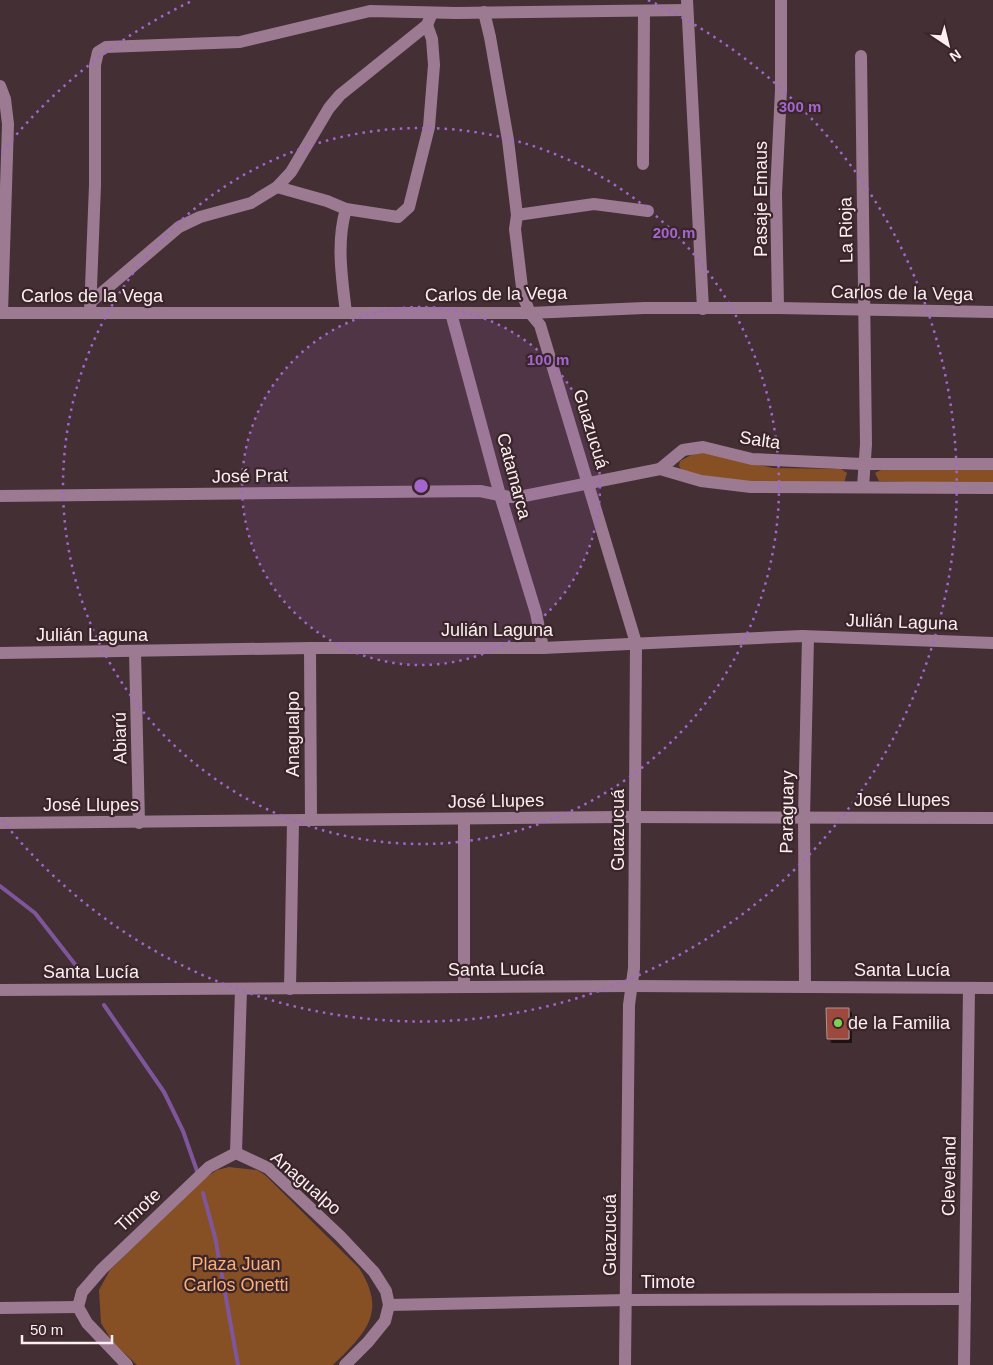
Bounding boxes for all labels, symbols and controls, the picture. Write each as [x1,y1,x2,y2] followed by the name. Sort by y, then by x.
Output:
[923,20,973,70] north arrow
[947,46,964,65] text: N
[779,98,821,115] text: 300 m
[751,141,771,257] street label: Pasaje Emaus
[835,196,857,263] street label: La Rioja
[653,224,695,241] text: 200 m
[831,282,974,304] street label: Carlos de la Vega
[425,283,568,305] street label: Carlos de la Vega
[21,286,164,306] street label: Carlos de la Vega
[527,351,569,368] text: 100 m
[569,387,613,472] street label: Guazucuá
[738,427,783,453] street label: Salta
[493,431,535,522] street label: Catamarca
[212,465,288,487] street label: José Prat
[412,477,430,495] centre of rings
[846,610,959,634] street label: Julián Laguna
[441,620,554,640] street label: Julián Laguna
[36,625,149,645] street label: Julián Laguna
[283,691,303,777] street label: Anagualpo
[110,712,130,764] street label: Abiarú
[776,770,798,854] street label: Paraguary
[608,788,628,871] street label: Guazucuá
[448,790,544,812] street label: José Llupes
[854,790,950,810] street label: José Llupes
[43,795,139,815] street label: José Llupes
[448,958,545,980] street label: Santa Lucía
[854,960,951,980] street label: Santa Lucía
[43,962,140,982] street label: Santa Lucía
[848,1013,951,1033] place label: de la Familia
[832,1017,844,1029] marker: de la Familia
[938,1136,960,1216] street label: Cleveland
[267,1147,345,1219] street label: Anagualpo
[111,1184,165,1236] street label: Timote
[600,1193,620,1276] street label: Guazucuá
[183,1254,289,1295] park label: Plaza Juan Carlos Onetti
[641,1272,695,1292] street label: Timote
[22,1312,112,1344] scale bar
[30,1321,63,1338] text: 50 m

